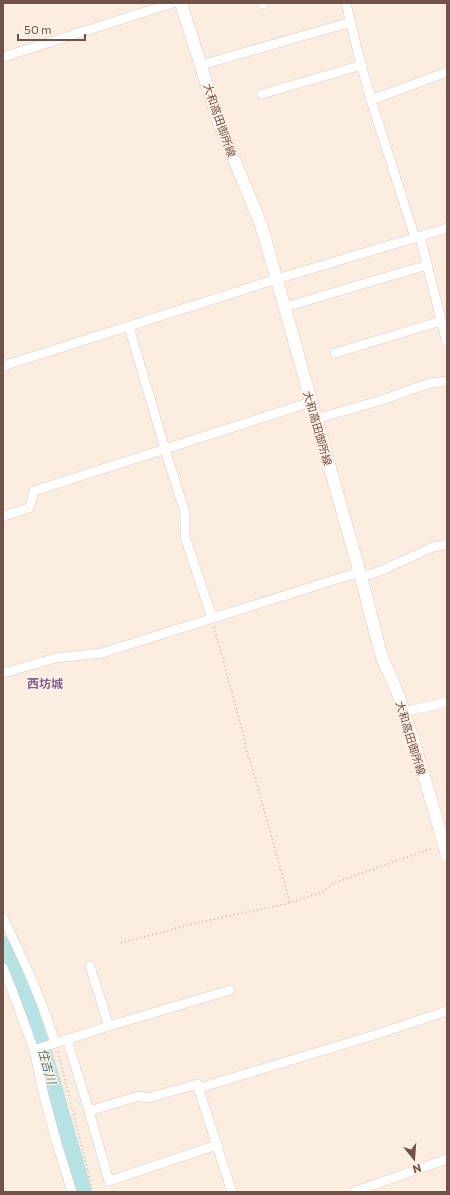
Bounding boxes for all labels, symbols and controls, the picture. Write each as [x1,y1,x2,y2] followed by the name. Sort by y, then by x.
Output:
[18,16,85,42] scale bar
[24,22,52,36] text: 50 m
[201,81,239,159] street label: 大和高田御所線
[301,389,335,467] street label: 大和高田御所線
[27,676,63,690] district label: 西坊城
[394,699,428,777] street label: 大和高田御所線
[36,1047,60,1087] water label: 住吉川
[394,1139,434,1179] north arrow
[411,1162,423,1176] text: N

